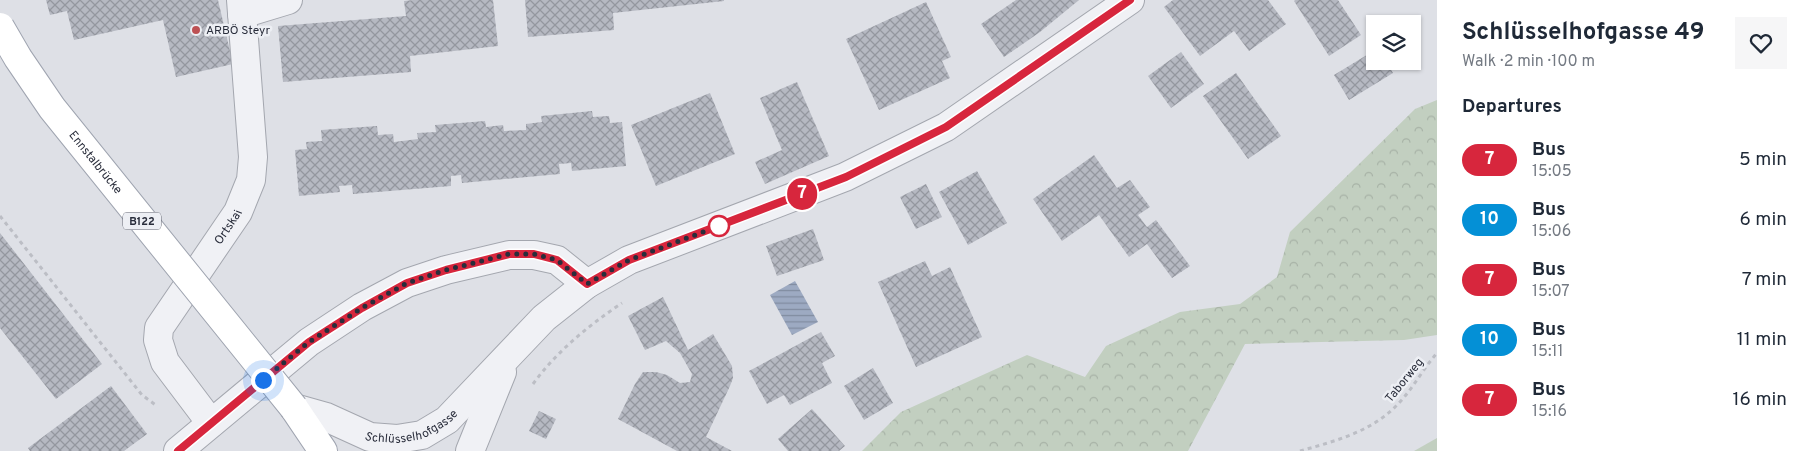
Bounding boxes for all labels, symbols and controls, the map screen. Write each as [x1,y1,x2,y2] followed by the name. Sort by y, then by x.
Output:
[1366,15,1421,70] map controls
[1366,15,1421,70] button: layers
[1735,17,1787,69] button: heart
[1462,18,1705,48] text: Schlüsselhofgasse 49
[206,23,270,39] place label: ARBÖ Steyr
[190,24,202,36] marker: ARBÖ Steyr
[1462,52,1595,72] text: Walk · 2 min · 100 m
[1462,95,1562,119] text: Departures
[65,128,125,198] street label: Ennstalbrücke
[1532,138,1566,162] text: Bus
[1485,148,1494,171] text: 7
[1739,148,1787,172] text: 5 min
[1532,162,1572,182] text: 15:05
[786,178,818,210] line badge: 7
[797,182,807,205] text: 7
[1532,198,1566,222] text: Bus
[211,208,247,248] street label: Ortskai
[1480,208,1499,231] text: 10
[1740,208,1787,232] text: 6 min
[123,212,161,230] road number: B122
[708,215,730,237] unlabelled marker
[1532,222,1571,242] text: 15:06
[1532,258,1566,282] text: Bus
[1485,268,1494,291] text: 7
[1742,268,1787,292] text: 7 min
[1532,282,1570,302] text: 15:07
[1532,318,1566,342] text: Bus
[1480,328,1499,351] text: 10
[1737,328,1787,352] text: 11 min
[1532,342,1563,362] text: 15:11
[1382,355,1428,406] street label: Taborweg
[251,368,276,393] your location
[1532,378,1566,402] text: Bus
[1485,388,1494,411] text: 7
[1732,388,1787,412] text: 16 min
[1532,402,1567,422] text: 15:16
[362,406,462,448] street label: Schlüsselhofgasse

